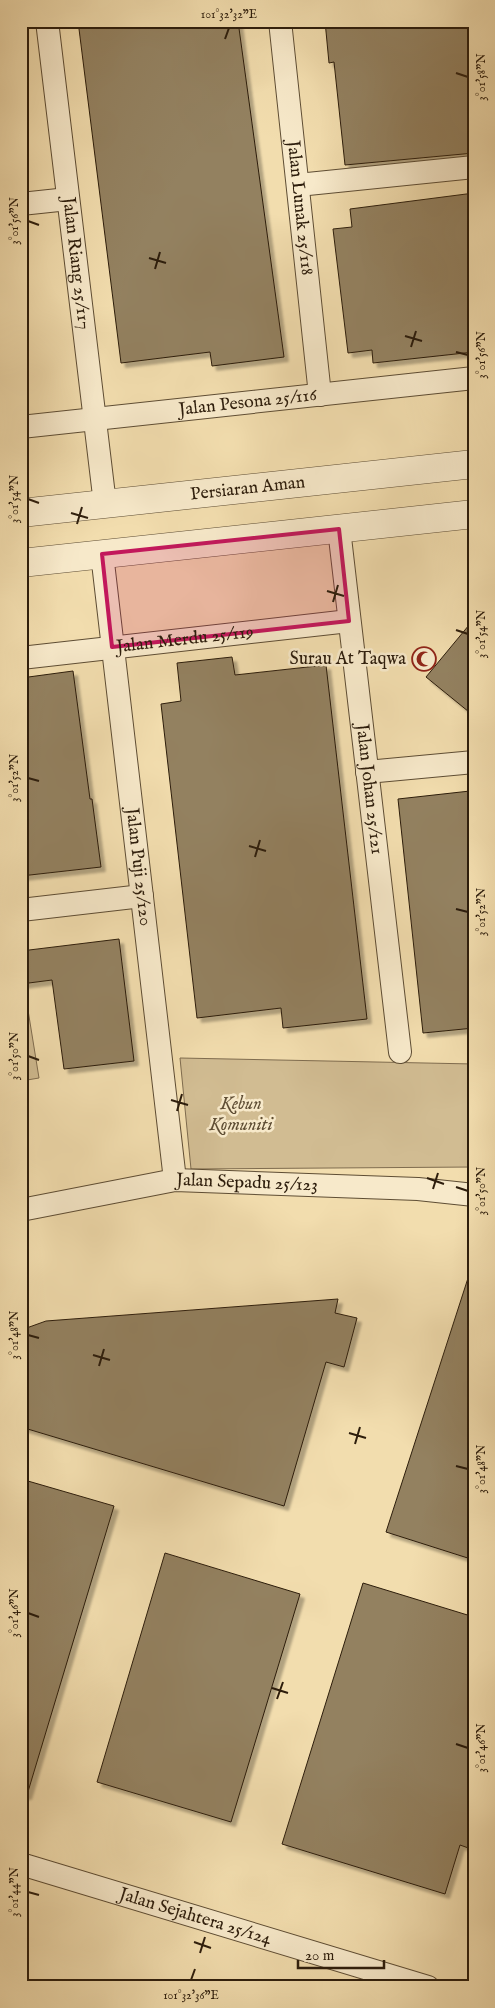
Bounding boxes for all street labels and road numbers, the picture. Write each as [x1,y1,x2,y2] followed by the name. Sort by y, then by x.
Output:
[281,137,319,277] street label: Jalan Lunak 25/118
[56,194,95,331] street label: Jalan Riang 25/117
[175,384,318,422] street label: Jalan Pesona 25/116
[189,471,307,506] street label: Persiaran Aman
[113,620,255,659] street label: Jalan Merdu 25/119
[350,721,388,856] street label: Jalan Johan 25/121
[120,805,157,927] street label: Jalan Puji 25/120
[174,1168,318,1197] street label: Jalan Sepadu 25/123
[114,1882,274,1951] street label: Jalan Sejahtera 25/124

